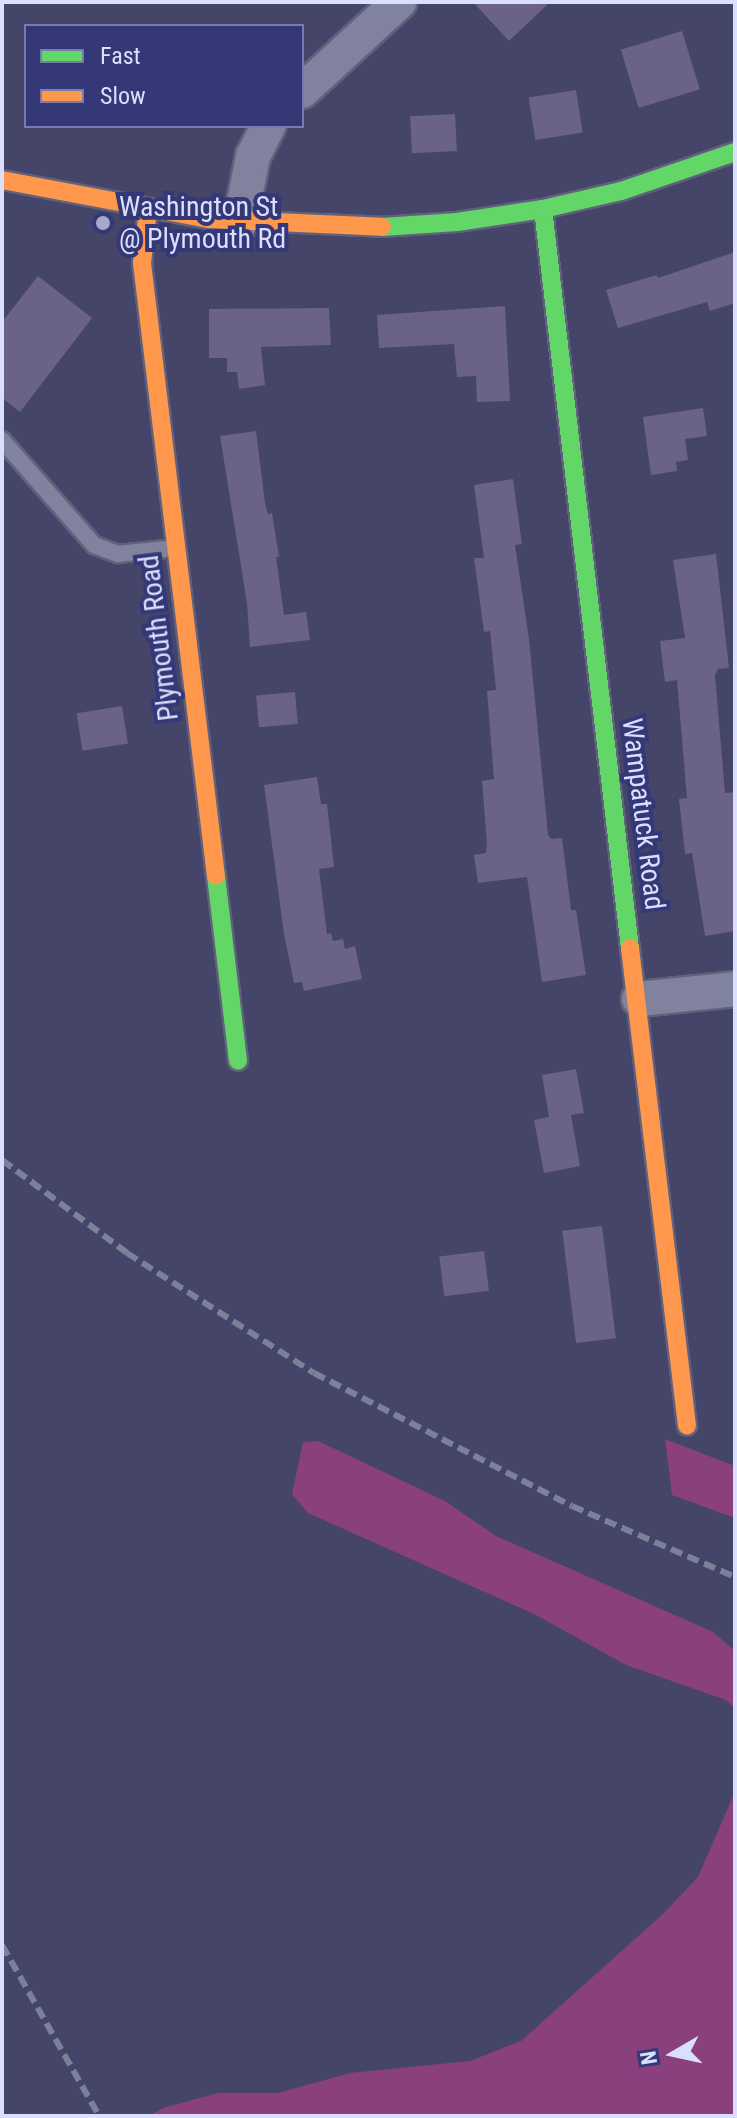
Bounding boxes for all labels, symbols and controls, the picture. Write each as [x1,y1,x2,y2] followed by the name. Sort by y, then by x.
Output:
[24,24,304,128] legend
[100,42,141,70] text: Fast
[100,82,146,110] text: Slow
[119,190,286,256] place label: Washington St @ Plymouth Rd
[94,214,112,232] marker: Washington St @ Plymouth Rd
[132,553,186,723] street label: Plymouth Road
[615,716,671,912] street label: Wampatuck Road
[633,2014,713,2094] north arrow
[635,2049,662,2066] text: N

